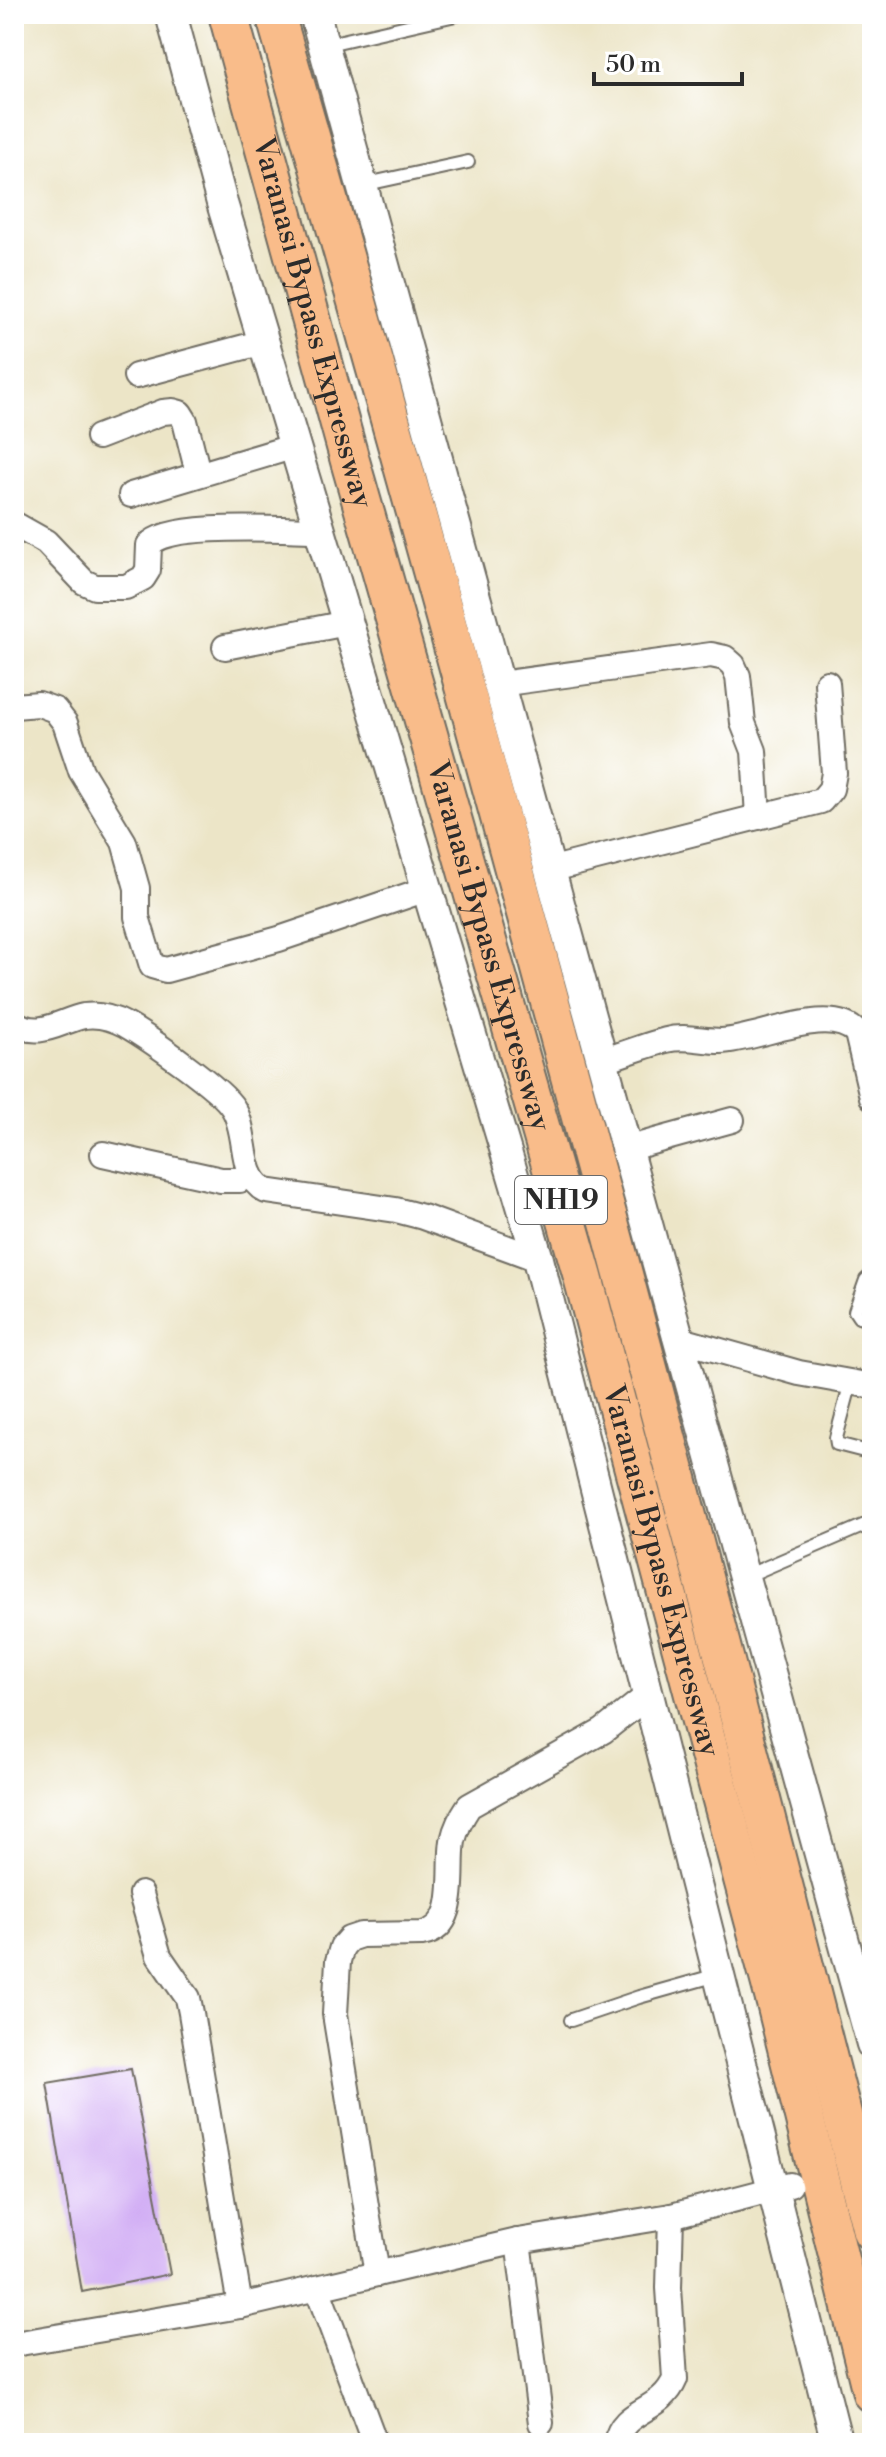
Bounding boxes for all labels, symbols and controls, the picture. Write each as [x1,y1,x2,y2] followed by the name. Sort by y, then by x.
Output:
[594,36,742,86] scale bar
[606,50,661,80] text: 50 m
[243,132,382,513] street label: Varanasi Bypass Expressway
[417,756,559,1136] street label: Varanasi Bypass Expressway
[515,1176,607,1224] road number: NH19
[593,1380,729,1761] street label: Varanasi Bypass Expressway

